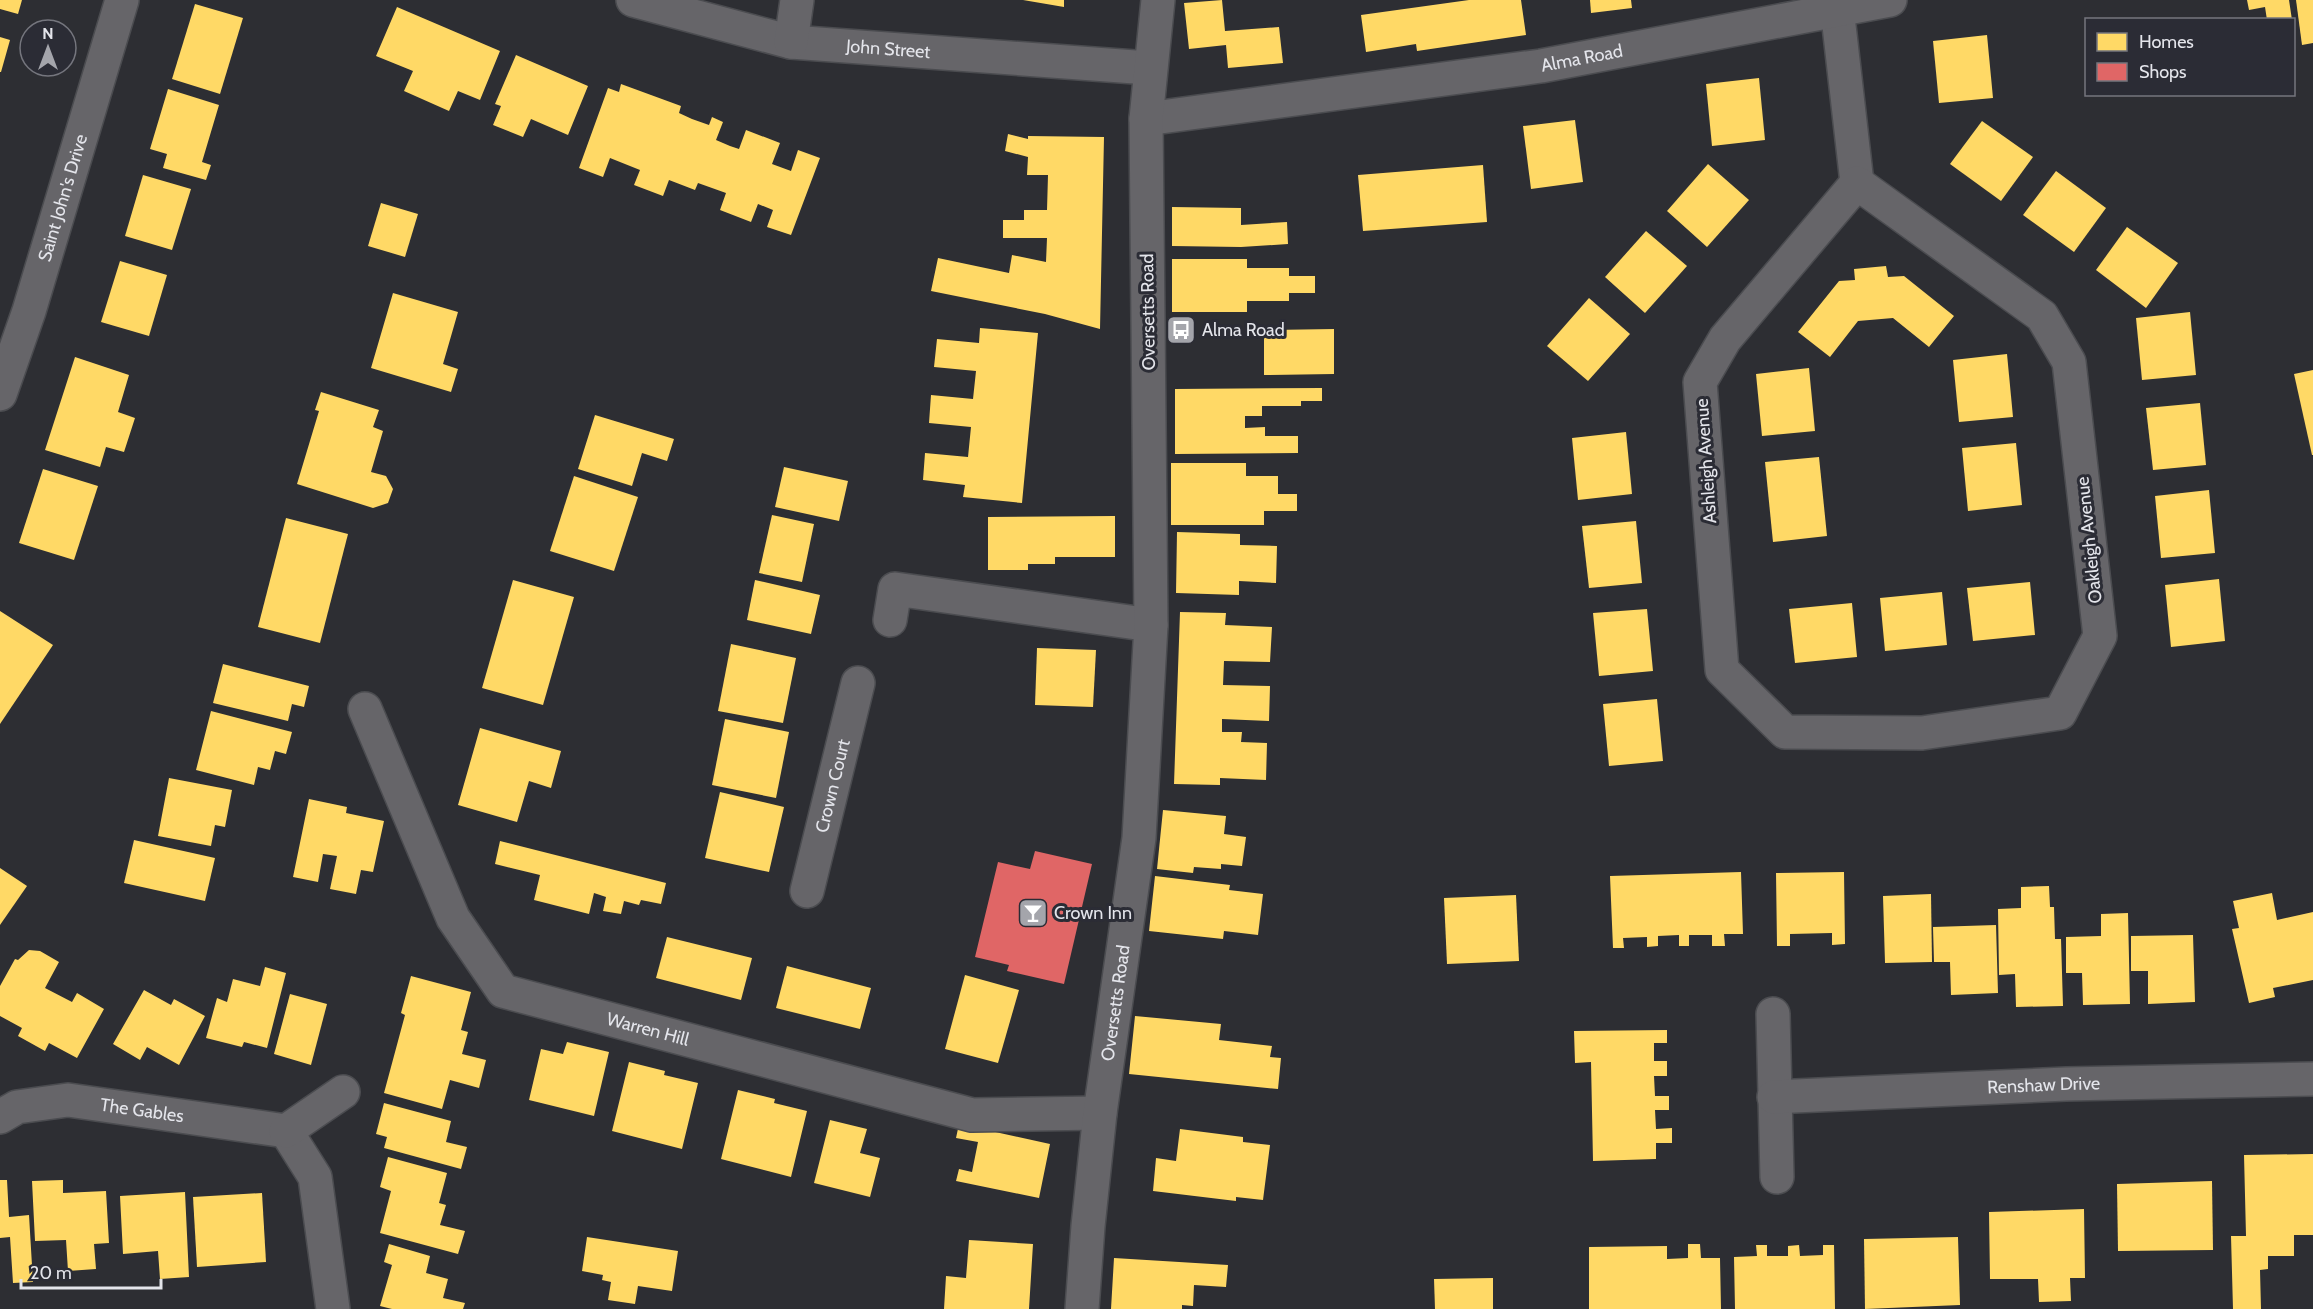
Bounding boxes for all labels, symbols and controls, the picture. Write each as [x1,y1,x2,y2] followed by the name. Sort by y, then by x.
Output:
[18,18,78,78] north arrow
[2085,18,2295,96] legend
[42,24,54,43] text: N
[2139,31,2194,53] text: Homes
[844,35,931,63] street label: John Street
[1539,40,1624,77] street label: Alma Road
[2139,61,2187,83] text: Shops
[33,132,92,264] street label: Saint John's Drive
[1136,253,1160,371] street label: Oversetts Road
[1165,314,1197,346] bus stop icon: Alma Road
[1202,319,1285,341] place label: Alma Road
[1691,398,1721,524] street label: Ashleigh Avenue
[2071,475,2107,605] street label: Oakleigh Avenue
[811,737,855,835] street label: Crown Court
[1017,897,1049,929] bar icon: Crown Inn
[1054,902,1132,924] place label: Crown Inn
[1097,944,1135,1062] street label: Oversetts Road
[604,1008,692,1051] street label: Warren Hill
[1987,1072,2100,1098] street label: Renshaw Drive
[99,1094,185,1127] street label: The Gables
[21,1252,160,1290] scale bar
[30,1262,72,1284] text: 20 m

